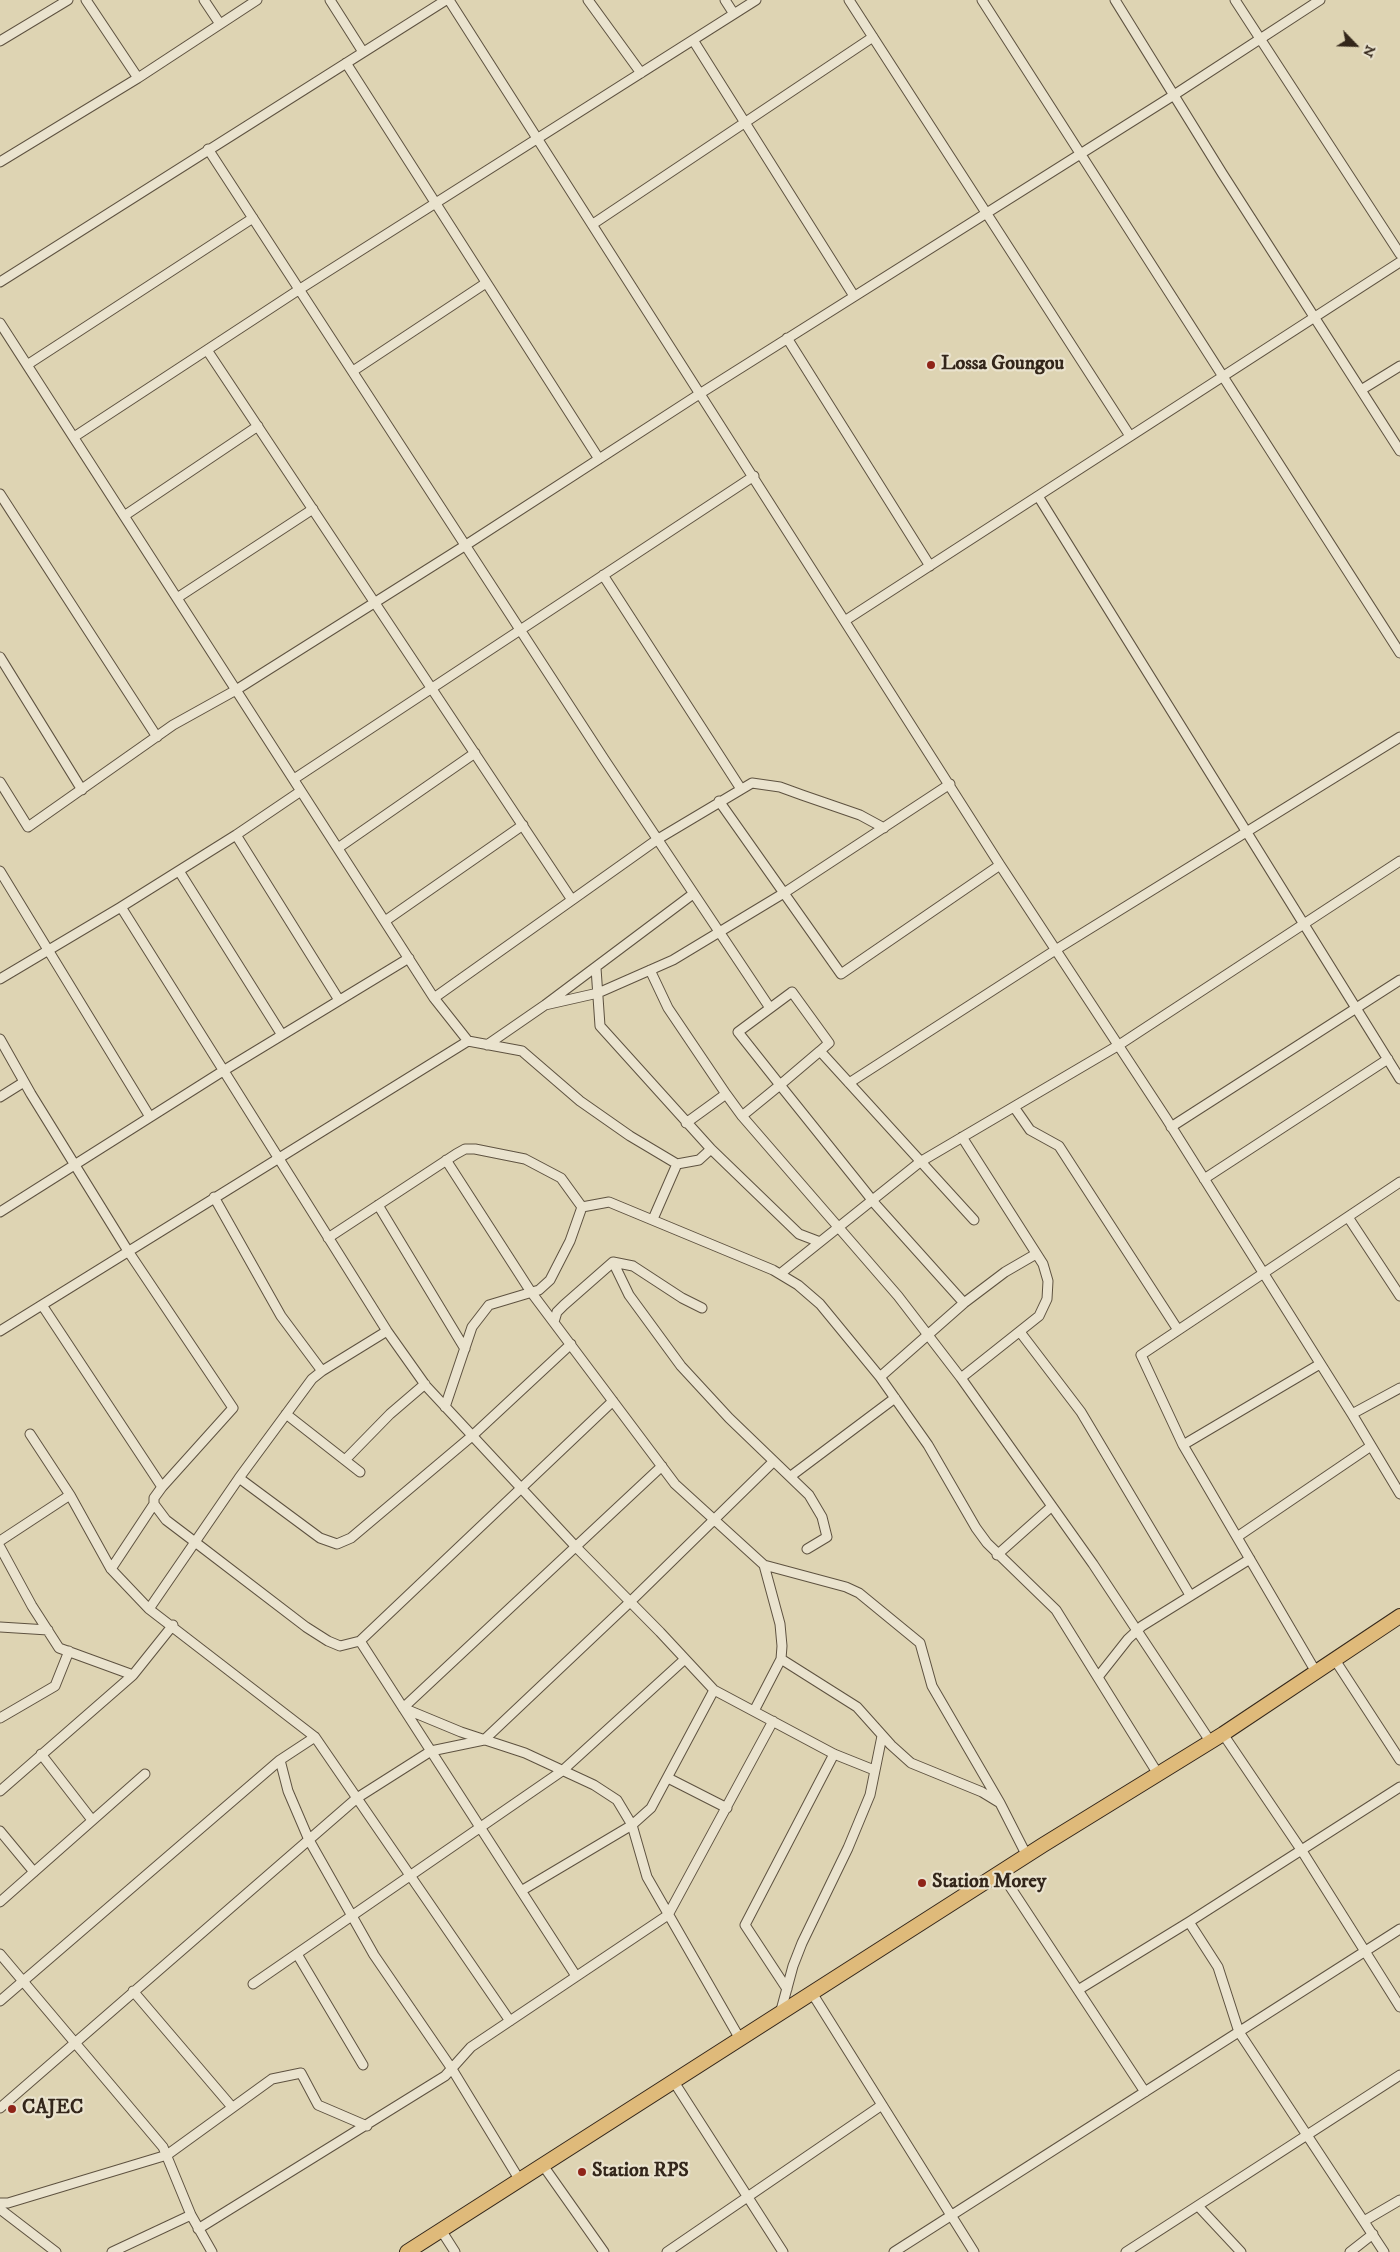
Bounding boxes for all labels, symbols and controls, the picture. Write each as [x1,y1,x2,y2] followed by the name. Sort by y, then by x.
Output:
[1330,20,1380,70] north arrow
[1358,42,1379,60] text: N
[941,353,1064,377] place label: Lossa Goungou
[925,359,937,371] marker: Lossa Goungou
[932,1871,1046,1895] place label: Station Morey
[916,1877,928,1889] marker: Station Morey
[22,2097,83,2121] place label: CAJEC
[6,2103,18,2115] marker: CAJEC
[592,2160,689,2184] place label: Station RPS
[576,2166,588,2178] marker: Station RPS

